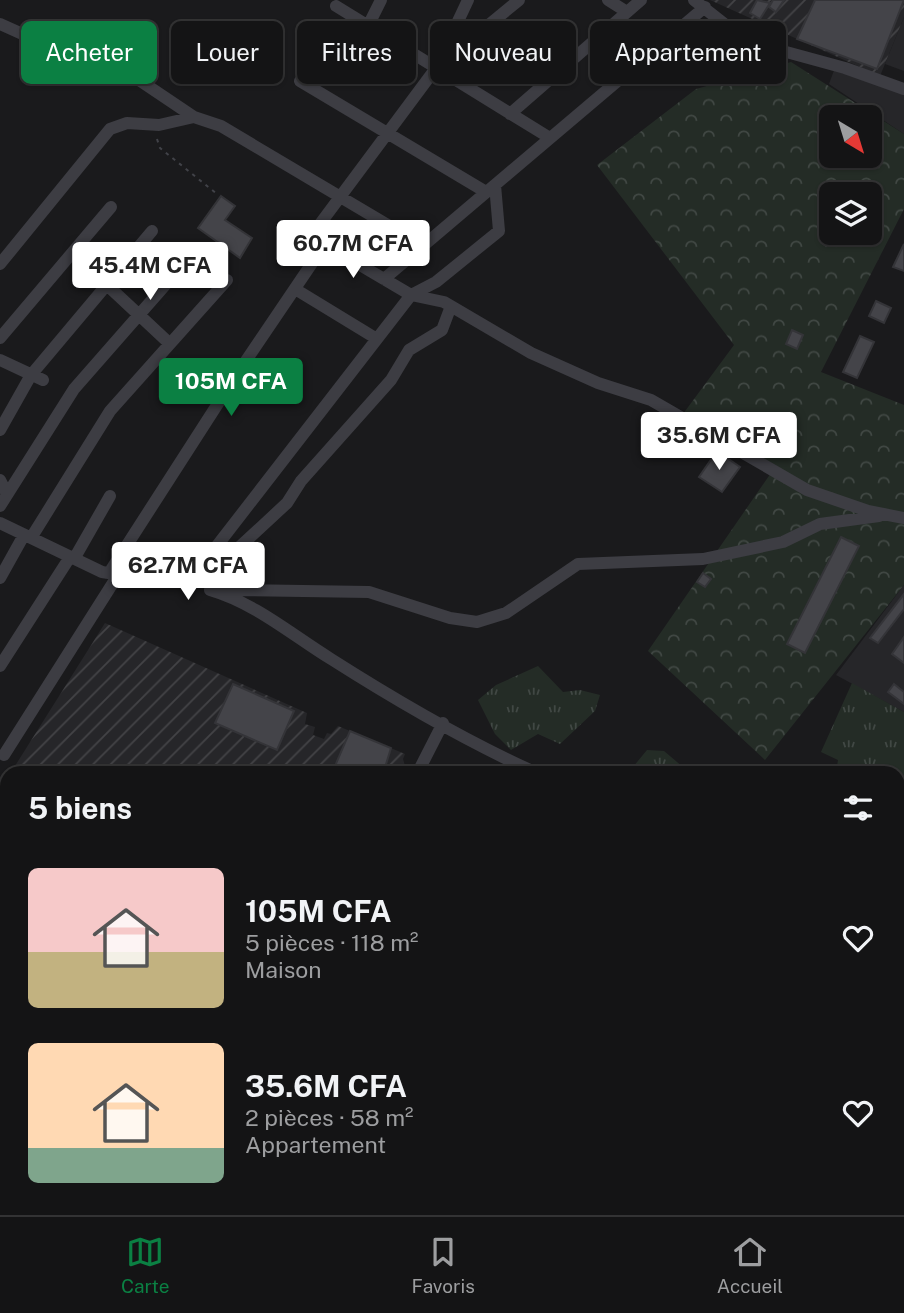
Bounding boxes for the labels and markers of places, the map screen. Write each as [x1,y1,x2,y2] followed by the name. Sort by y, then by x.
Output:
[273,220,433,280] pin: 60.7M CFA
[70,243,230,302] pin: 45.4M CFA
[159,358,303,418] pin: 105M CFA
[639,412,799,472] pin: 35.6M CFA
[108,542,268,602] pin: 62.7M CFA

